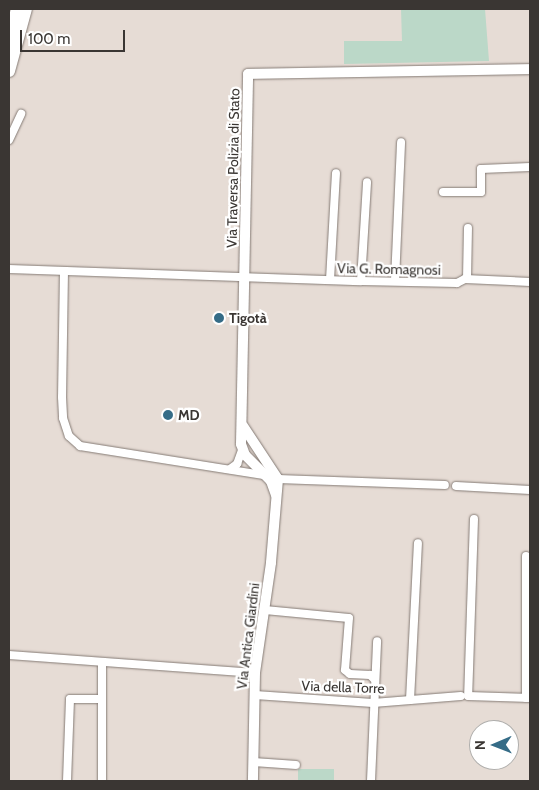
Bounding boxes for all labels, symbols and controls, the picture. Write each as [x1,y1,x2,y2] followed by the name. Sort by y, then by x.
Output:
[22,20,128,52] scale bar
[28,30,70,48] text: 100 m
[223,88,243,248] street label: Via Traversa Polizia di Stato
[337,260,441,278] street label: Via G. Romagnosi
[229,310,267,326] place label: Tigotà
[213,312,225,324] marker: Tigotà
[178,407,200,423] place label: MD
[162,409,174,421] marker: MD
[233,582,263,690] street label: Via Antica Giardini
[301,677,385,697] street label: Via della Torre
[469,720,519,770] north arrow
[471,740,489,750] text: N

